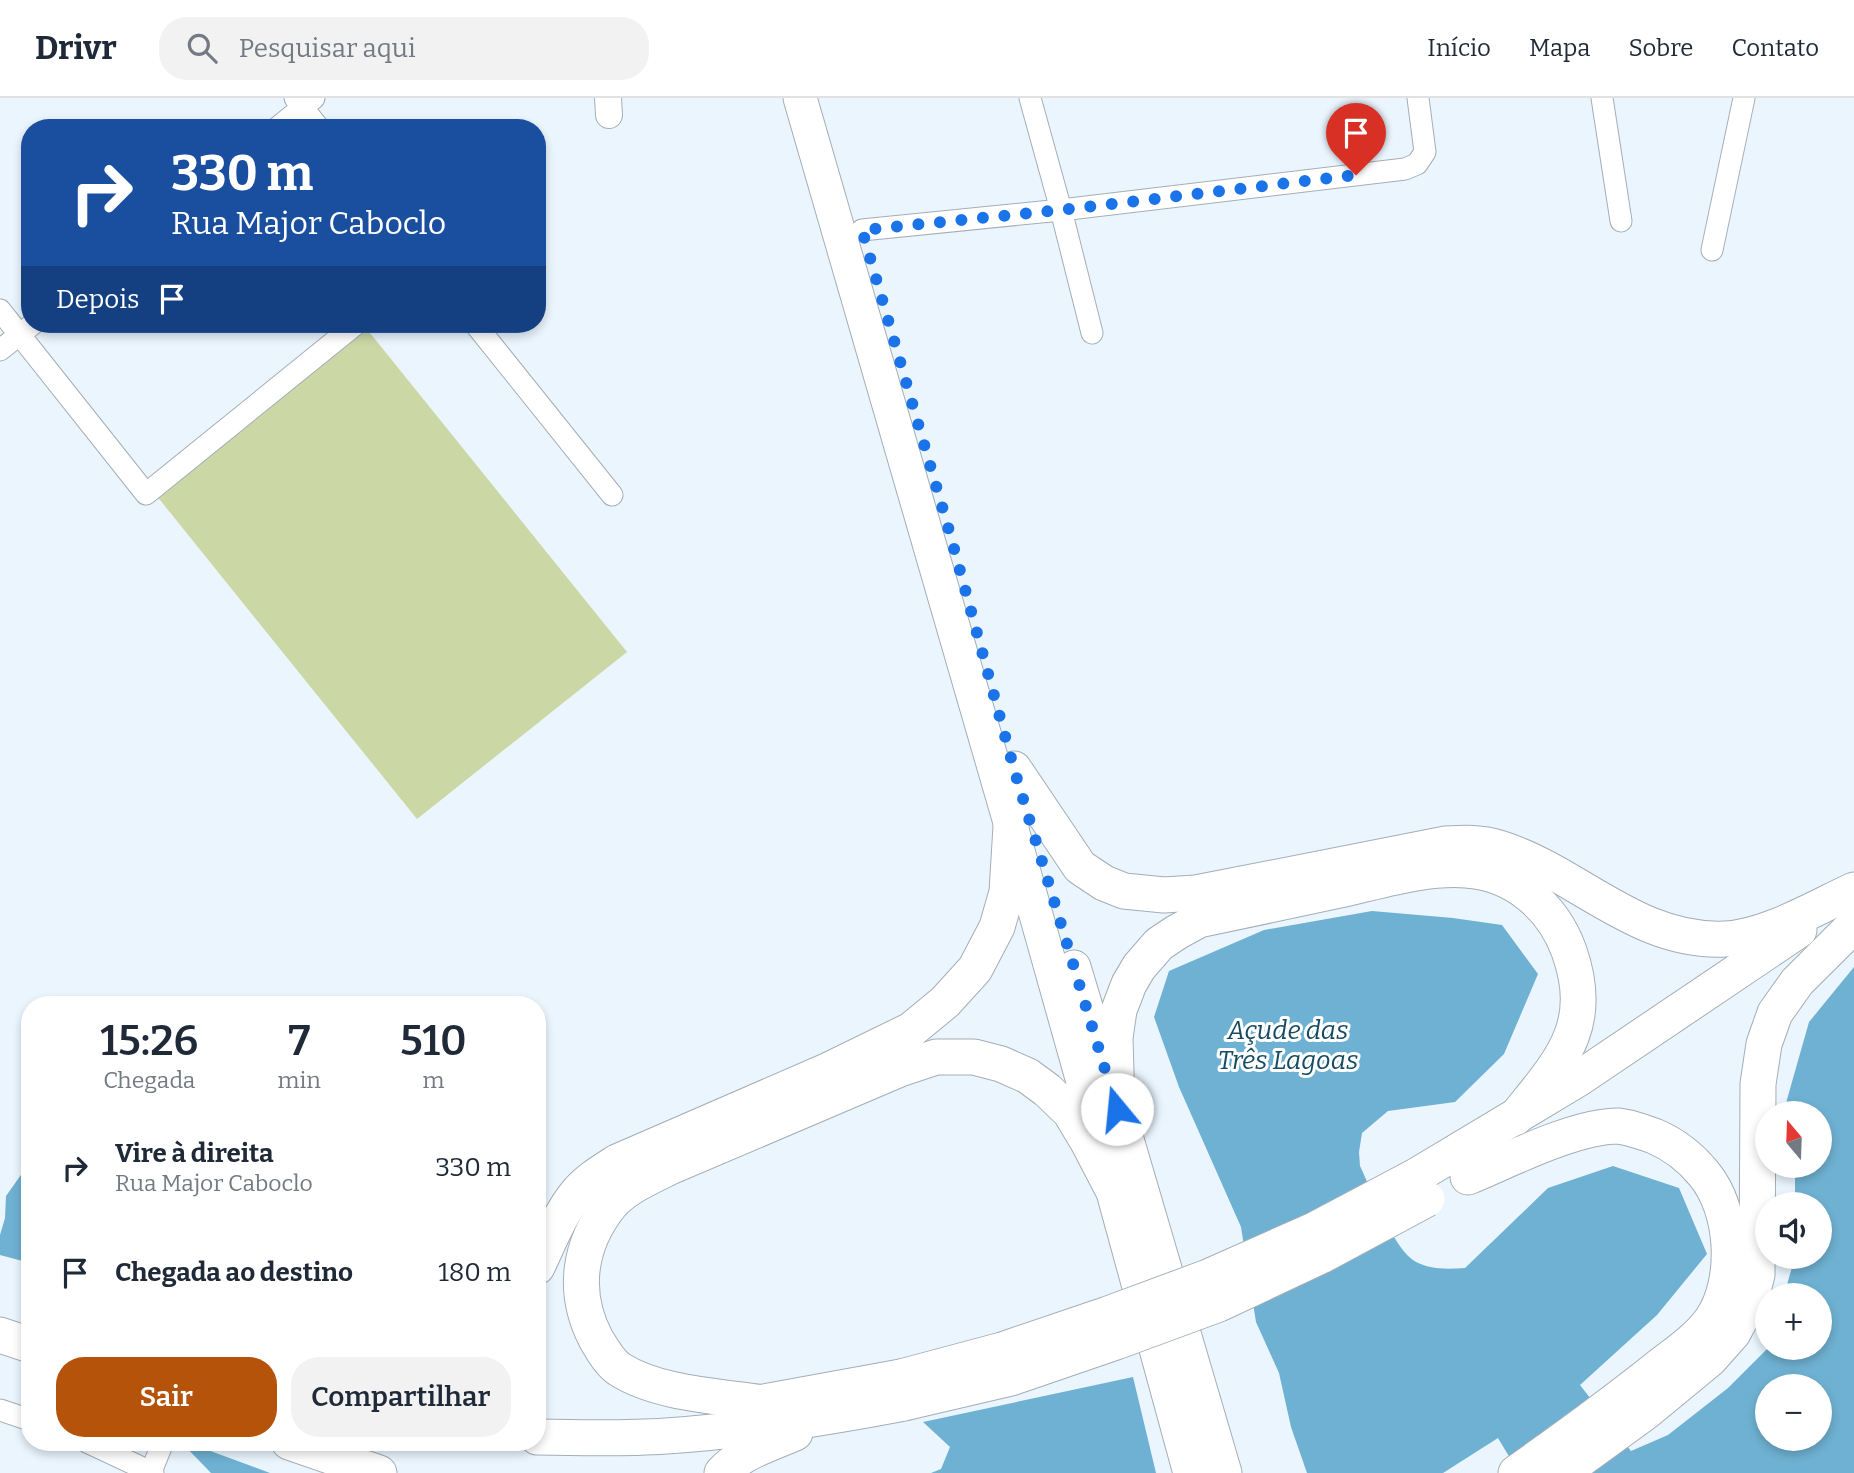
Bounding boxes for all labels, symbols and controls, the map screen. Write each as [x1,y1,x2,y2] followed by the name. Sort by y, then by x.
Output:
[159,17,649,80] search box
[35,28,117,68] text: Drivr
[183,29,221,67] icon: search
[239,33,416,64] text: Pesquisar aqui
[1427,34,1491,62] text: Início
[1529,34,1590,62] text: Mapa
[1628,34,1693,62] text: Sobre
[1731,34,1819,62] text: Contato
[1326,103,1386,175] pin
[1337,114,1375,152] icon: arrive
[171,144,313,203] text: 330 m
[56,147,147,238] icon: right
[171,204,446,242] text: Rua Major Caboclo
[153,280,191,318] icon: arrive
[56,284,139,315] text: Depois
[1218,1015,1358,1076] water label: Açude das Três Lagoas
[100,1016,198,1066] text: 15:26
[288,1016,310,1066] text: 7
[400,1016,467,1066] text: 510
[103,1066,195,1094] text: Chegada
[278,1066,321,1094] text: min
[422,1066,444,1094] text: m
[1080,1072,1154,1146] position arrow
[1755,1101,1832,1178] north arrow
[1755,1101,1832,1451] map controls
[115,1138,274,1169] text: Vire à direita
[56,1149,94,1187] icon: right
[435,1152,511,1183] text: 330 m
[115,1169,313,1197] text: Rua Major Caboclo
[1755,1192,1832,1269] button: sound
[56,1254,94,1292] icon: arrive
[115,1257,353,1288] text: Chegada ao destino
[438,1257,511,1288] text: 180 m
[1755,1283,1832,1360] button: +
[56,1357,277,1437] button: Sair
[291,1357,511,1437] button: Compartilhar
[1755,1374,1832,1451] button: −

